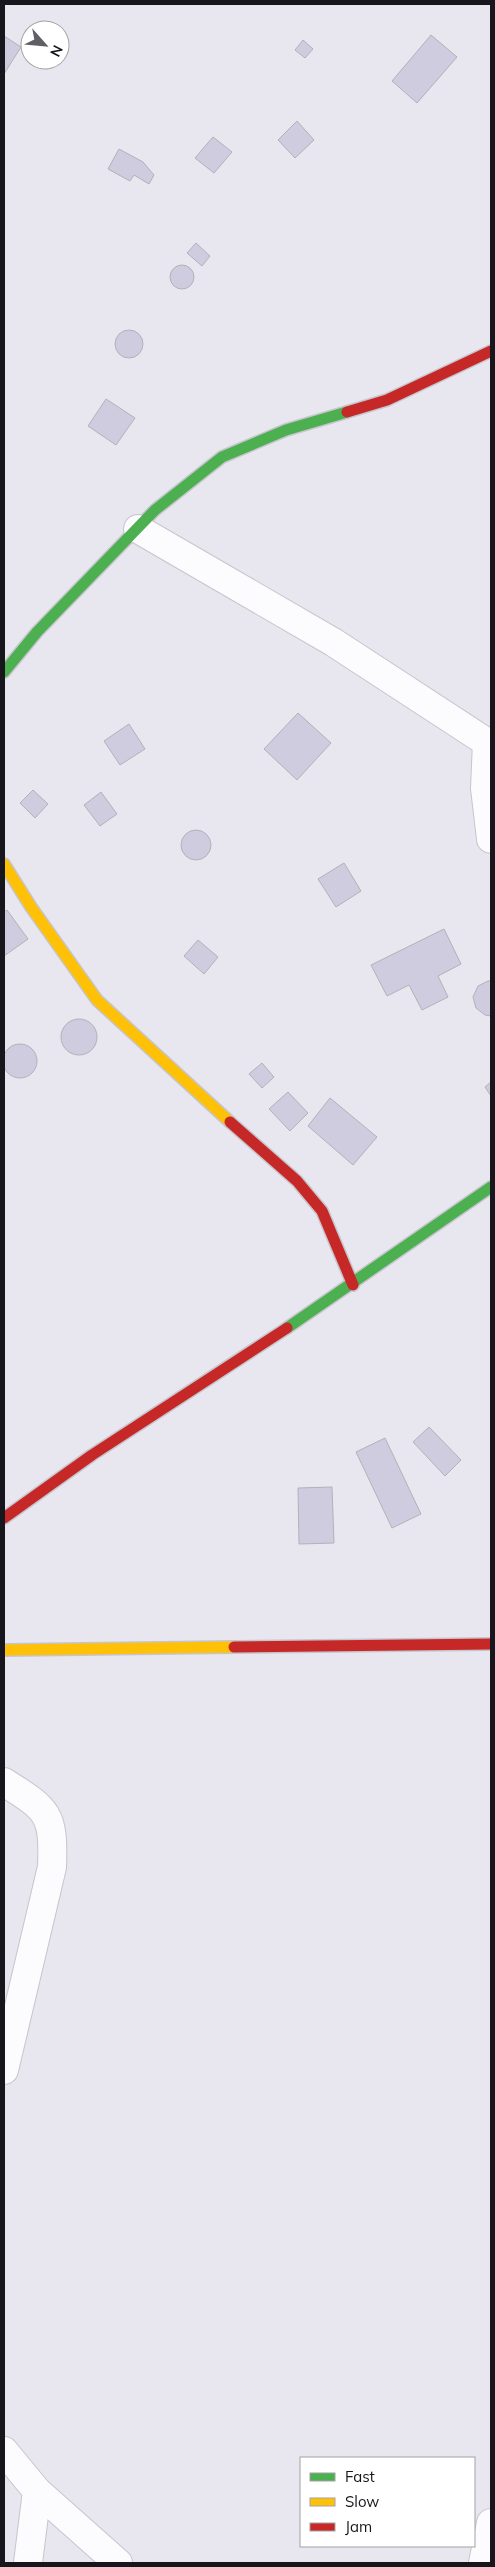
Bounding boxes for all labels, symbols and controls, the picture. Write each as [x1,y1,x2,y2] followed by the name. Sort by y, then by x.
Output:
[20,20,70,70] north arrow
[46,42,67,60] text: N
[300,2457,475,2547] legend
[345,2467,375,2486] text: Fast
[345,2492,379,2511] text: Slow
[345,2517,372,2536] text: Jam

